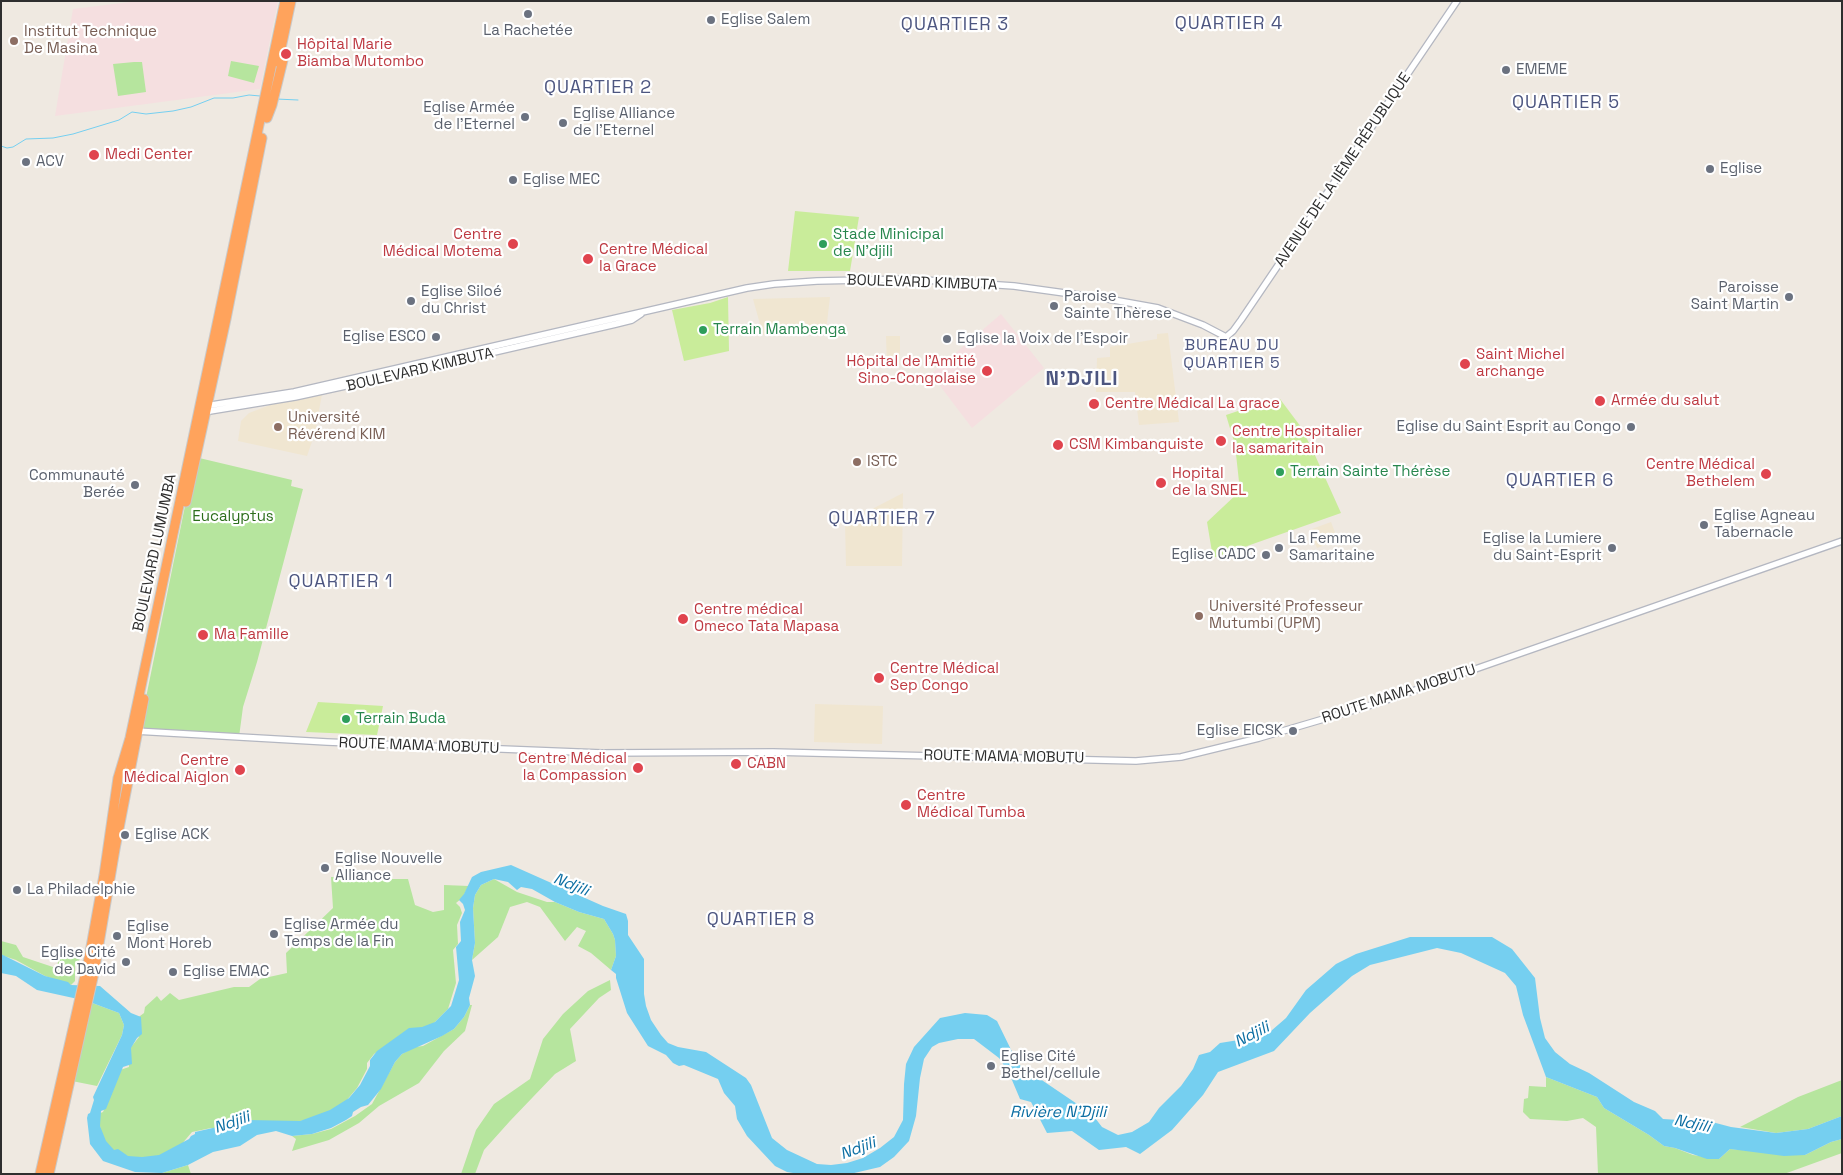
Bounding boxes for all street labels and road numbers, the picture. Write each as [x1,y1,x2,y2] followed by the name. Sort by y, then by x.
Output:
[1271,69,1415,271] street label: AVENUE DE LA IIÈME RÉPUBLIQUE
[846,271,998,295] street label: BOULEVARD KIMBUTA
[345,344,495,396] street label: BOULEVARD KIMBUTA
[129,472,181,634] street label: BOULEVARD LUMUMBA
[1320,661,1478,727] street label: ROUTE MAMA MOBUTU
[338,734,500,758] street label: ROUTE MAMA MOBUTU
[924,747,1084,767] street label: ROUTE MAMA MOBUTU

